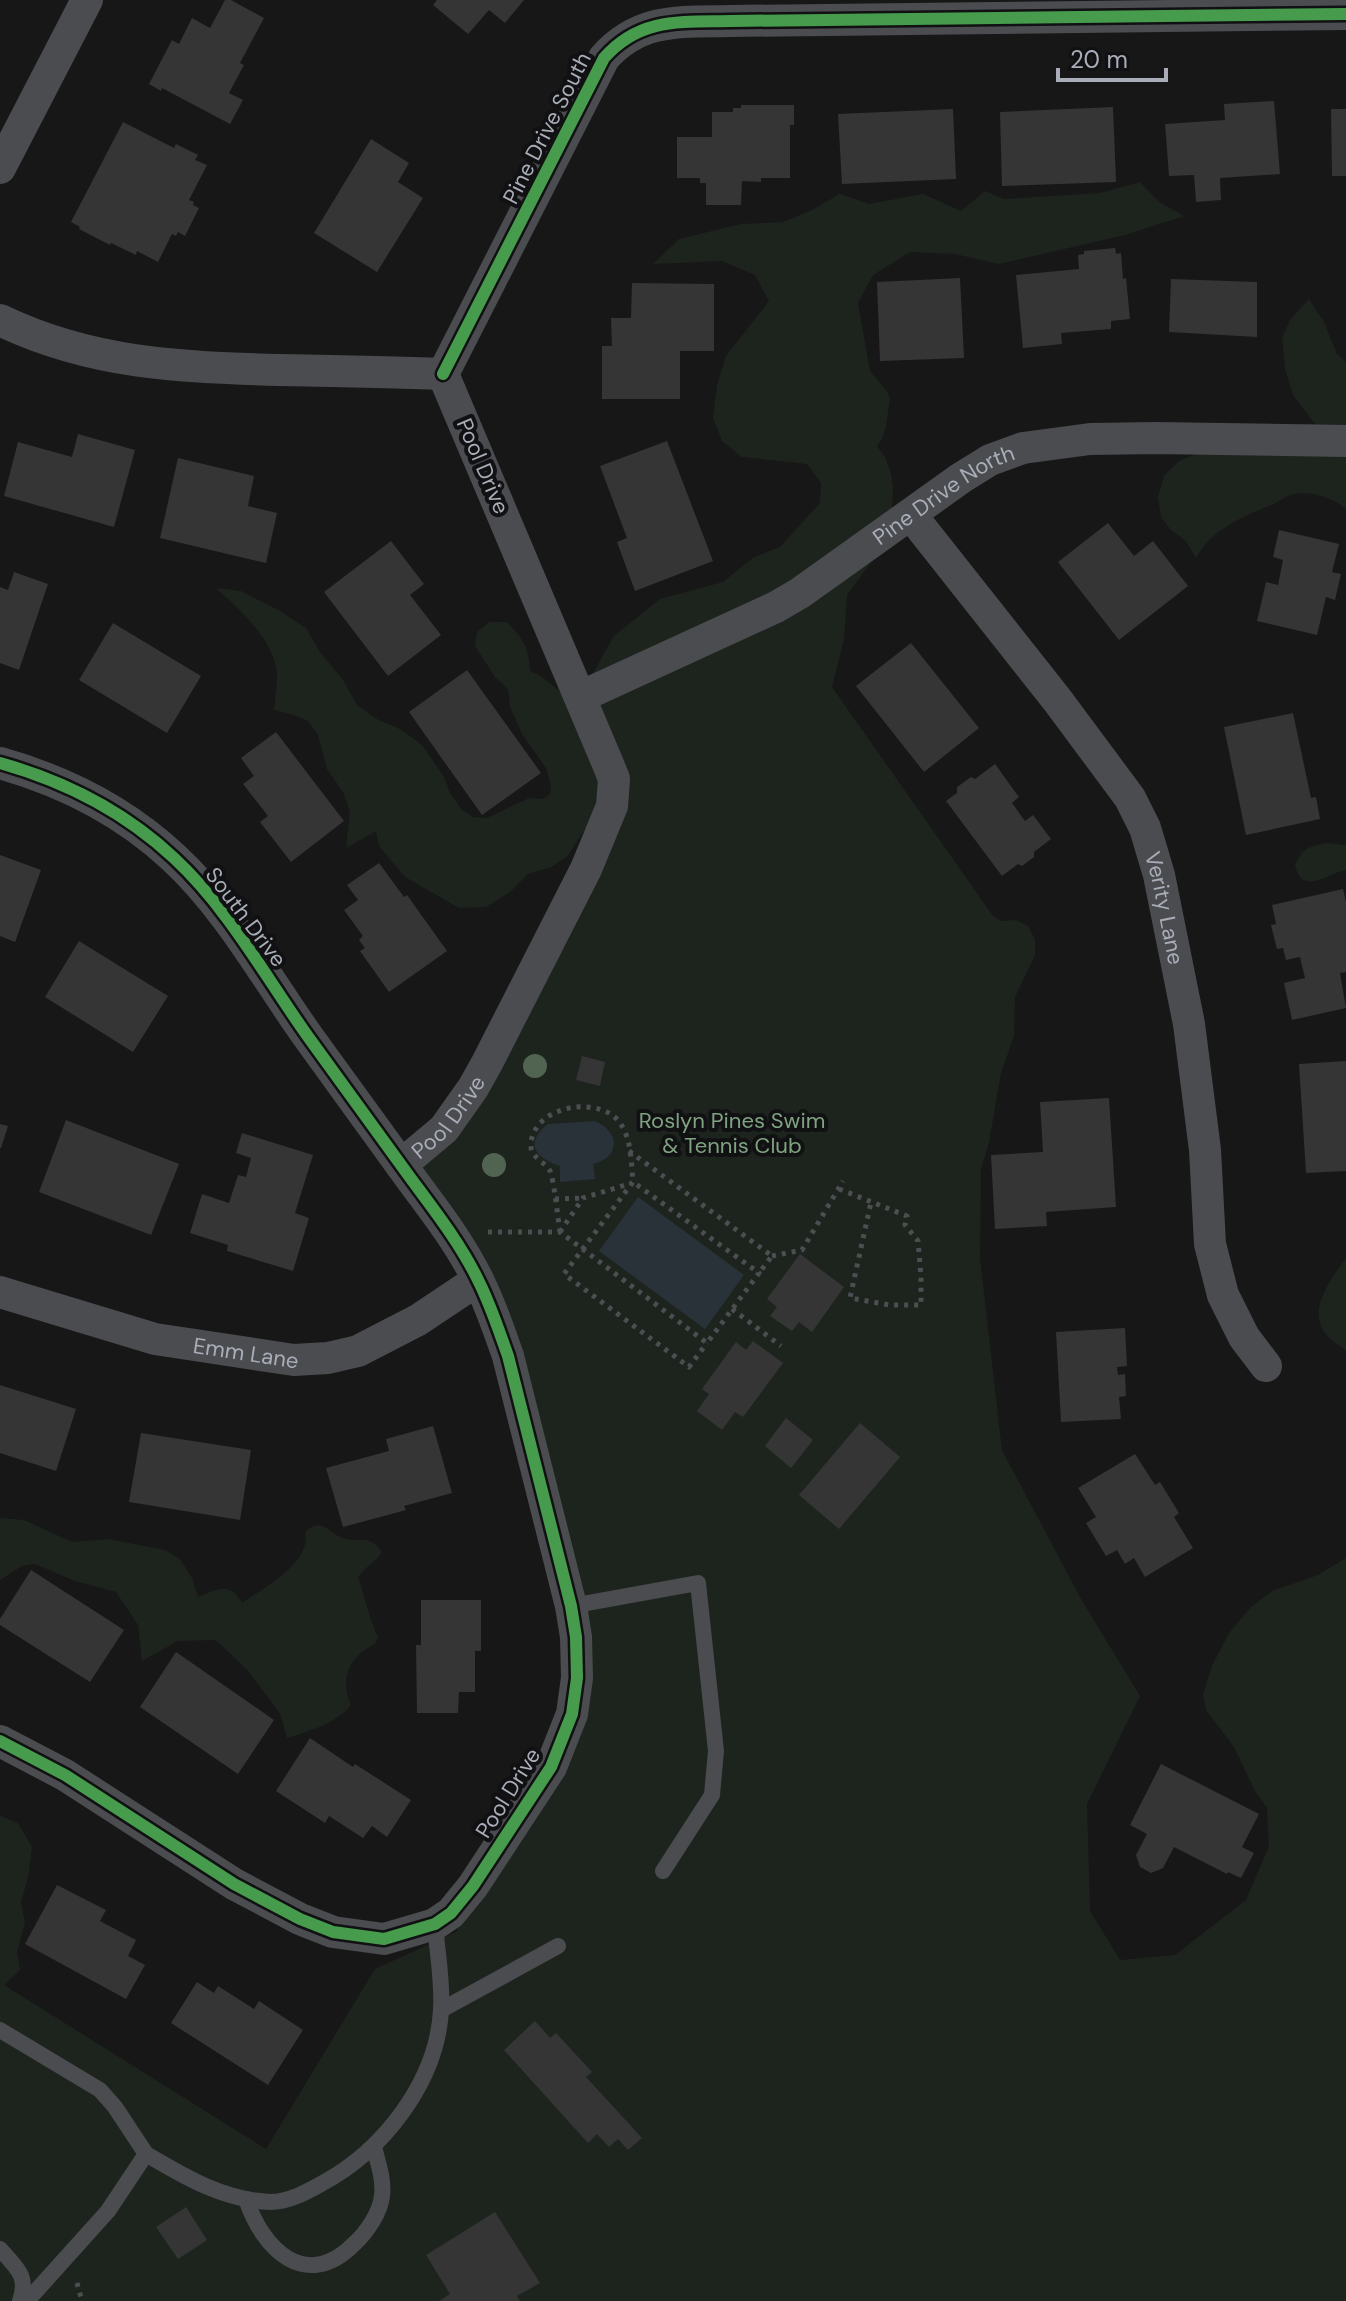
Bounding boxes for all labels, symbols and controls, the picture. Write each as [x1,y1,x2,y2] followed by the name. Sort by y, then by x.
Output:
[1058,32,1166,82] scale bar
[1070,44,1128,75] text: 20 m
[496,47,598,209] street label: Pine Drive South
[450,414,516,518] street label: Pool Drive
[867,438,1018,551] street label: Pine Drive North
[1138,848,1191,967] street label: Verity Lane
[199,861,293,973] street label: South Drive
[405,1070,492,1165] street label: Pool Drive
[639,1106,825,1160] park label: Roslyn Pines Swim & Tennis Club
[191,1330,301,1375] street label: Emm Lane
[469,1742,547,1844] street label: Pool Drive

